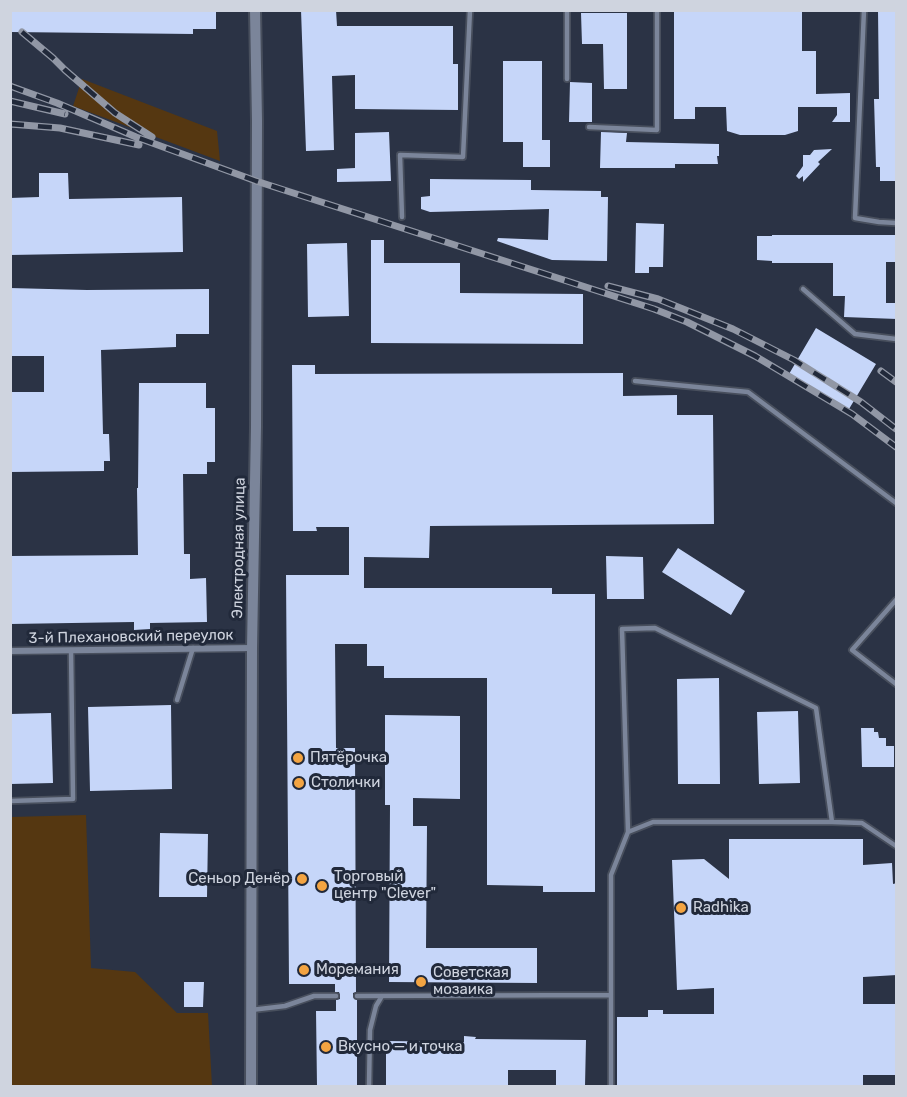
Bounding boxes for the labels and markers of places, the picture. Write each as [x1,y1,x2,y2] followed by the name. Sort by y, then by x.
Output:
[310,749,387,767] place label: Пятёрочка
[291,751,305,765] marker: Пятёрочка
[311,774,380,792] place label: Столички
[292,776,306,790] marker: Столички
[334,868,436,903] place label: Торговый центр "Clever"
[188,870,290,888] place label: Сеньор Денёр
[295,872,309,886] marker: Сеньор Денёр
[315,879,329,893] marker: Торговый центр "Clever"
[693,899,749,917] place label: Radhika
[674,901,688,915] marker: Radhika
[316,961,399,979] place label: Моремания
[297,963,311,977] marker: Моремания
[433,964,509,999] place label: Советская мозаика
[414,975,428,989] marker: Советская мозаика
[338,1038,463,1056] place label: Вкусно — и точка
[319,1040,333,1054] marker: Вкусно — и точка

